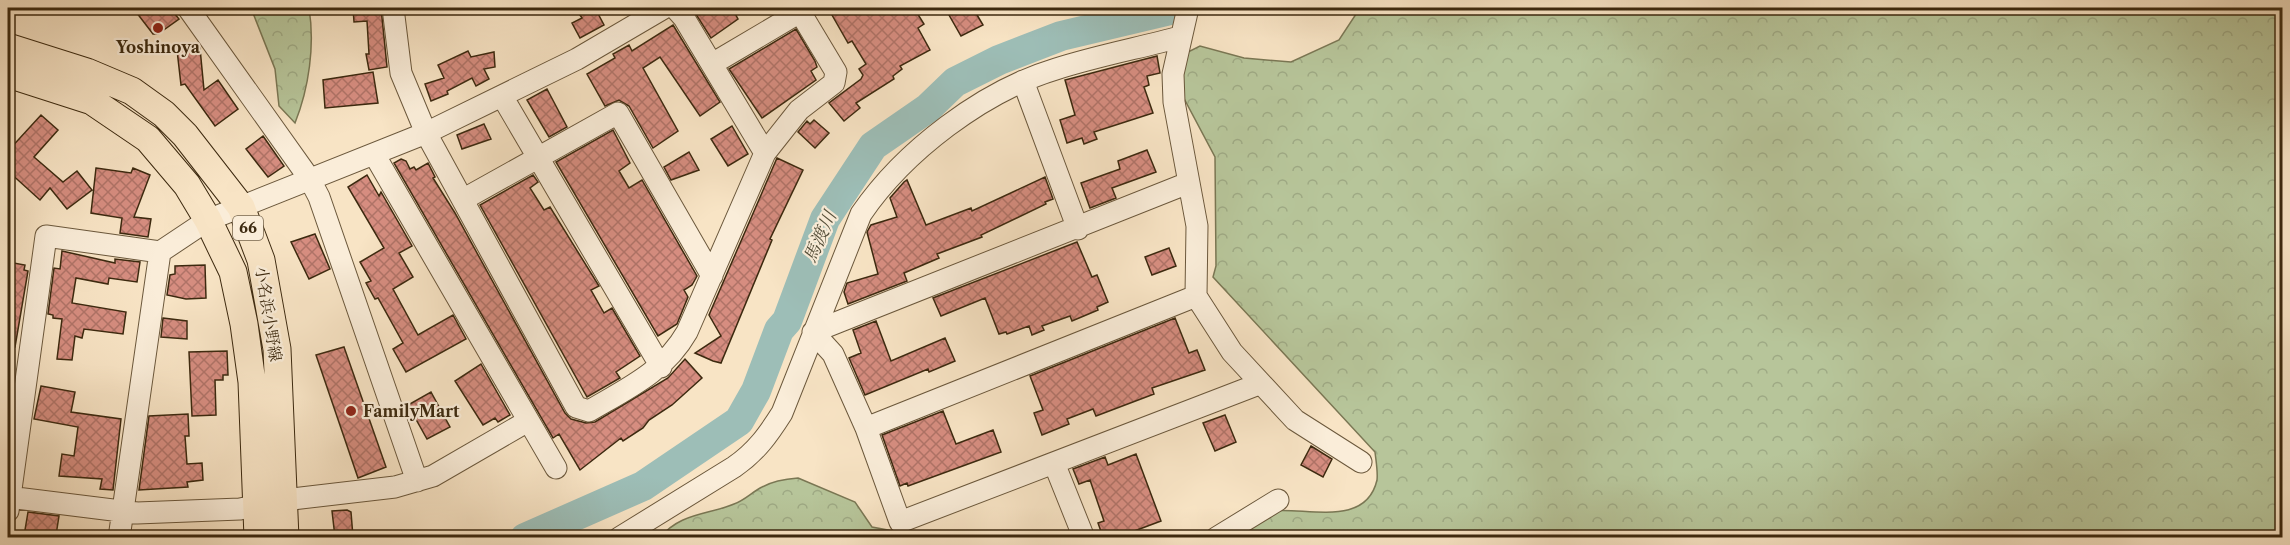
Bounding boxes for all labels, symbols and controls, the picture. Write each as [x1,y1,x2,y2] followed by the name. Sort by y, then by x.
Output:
[151,21,165,35] marker: Yoshinoya
[115,37,201,57] place label: Yoshinoya
[799,206,842,266] water label: 馬渡川
[233,216,263,240] road number: 66
[252,265,286,363] street label: 小名浜小野線
[363,401,460,421] place label: FamilyMart
[344,404,358,418] marker: FamilyMart

